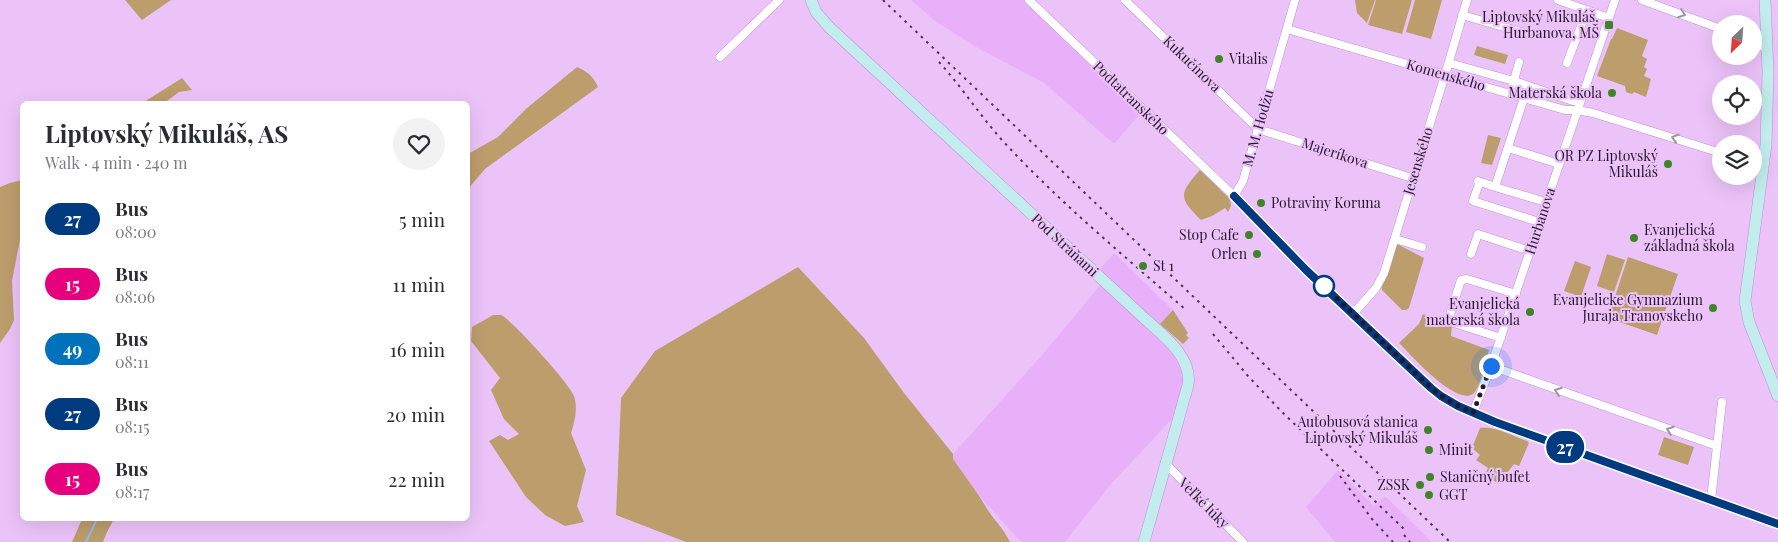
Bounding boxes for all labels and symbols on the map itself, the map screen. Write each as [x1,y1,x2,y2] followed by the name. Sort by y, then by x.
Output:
[1482,7,1599,42] place label: Liptovský Mikuláš, Hurbanova, MŠ
[1677,8,1685,18] one-way arrow
[1712,15,1762,65] north arrow
[1603,19,1615,31] marker: Liptovský Mikuláš, Hurbanova, MŠ
[1159,31,1225,96] street label: Kukučínova
[1228,49,1268,68] place label: Vitalis
[1213,53,1225,65] marker: Vitalis
[1404,54,1488,95] street label: Komenského
[1089,56,1174,139] street label: Podtatranského
[1508,83,1602,102] place label: Materská škola
[1237,87,1278,169] street label: M. M. Hodžu
[1606,87,1618,99] marker: Materská škola
[1398,124,1437,198] street label: Jesenského
[1299,133,1371,172] street label: Majeríkova
[1671,134,1679,144] one-way arrow
[1555,146,1658,181] place label: OR PZ Liptovský Mikuláš
[1662,158,1674,170] marker: OR PZ Liptovský Mikuláš
[1520,185,1559,257] street label: Hurbanova
[1271,193,1381,212] place label: Potraviny Koruna
[1255,197,1267,209] marker: Potraviny Koruna
[1028,209,1103,281] street label: Pod Stráňami
[1644,220,1735,255] place label: Evanjelická základná škola
[1179,225,1239,244] place label: Stop Cafe
[1243,229,1255,241] marker: Stop Cafe
[1628,232,1640,244] marker: Evanjelická základná škola
[1211,244,1248,263] place label: Orlen
[1251,248,1263,260] marker: Orlen
[1153,256,1174,275] place label: St 1
[1137,260,1149,272] marker: St 1
[1313,275,1335,297] unlabelled marker
[1553,290,1704,325] place label: Evanjelicke Gymnazium Juraja Tranovskeho
[1426,294,1520,329] place label: Evanjelická materská škola
[1707,302,1719,314] marker: Evanjelicke Gymnazium Juraja Tranovskeho
[1524,306,1536,318] marker: Evanjelická materská škola
[1479,354,1504,379] your location
[1555,387,1563,397] one-way arrow
[1297,412,1418,447] place label: Autobusová stanica Liptovský Mikuláš
[1422,424,1434,436] marker: Autobusová stanica Liptovský Mikuláš
[1667,426,1675,436] one-way arrow
[1542,431,1588,463] line badge: 27
[1439,440,1474,459] place label: Minit
[1423,444,1435,456] marker: Minit
[1440,467,1531,486] place label: Staničný bufet
[1424,471,1436,483] marker: Staničný bufet
[1174,472,1234,532] street label: Veľké lúky
[1377,475,1411,494] place label: ZSSK
[1414,479,1426,491] marker: ZSSK
[1439,485,1468,504] place label: GGT
[1423,489,1435,501] marker: GGT

